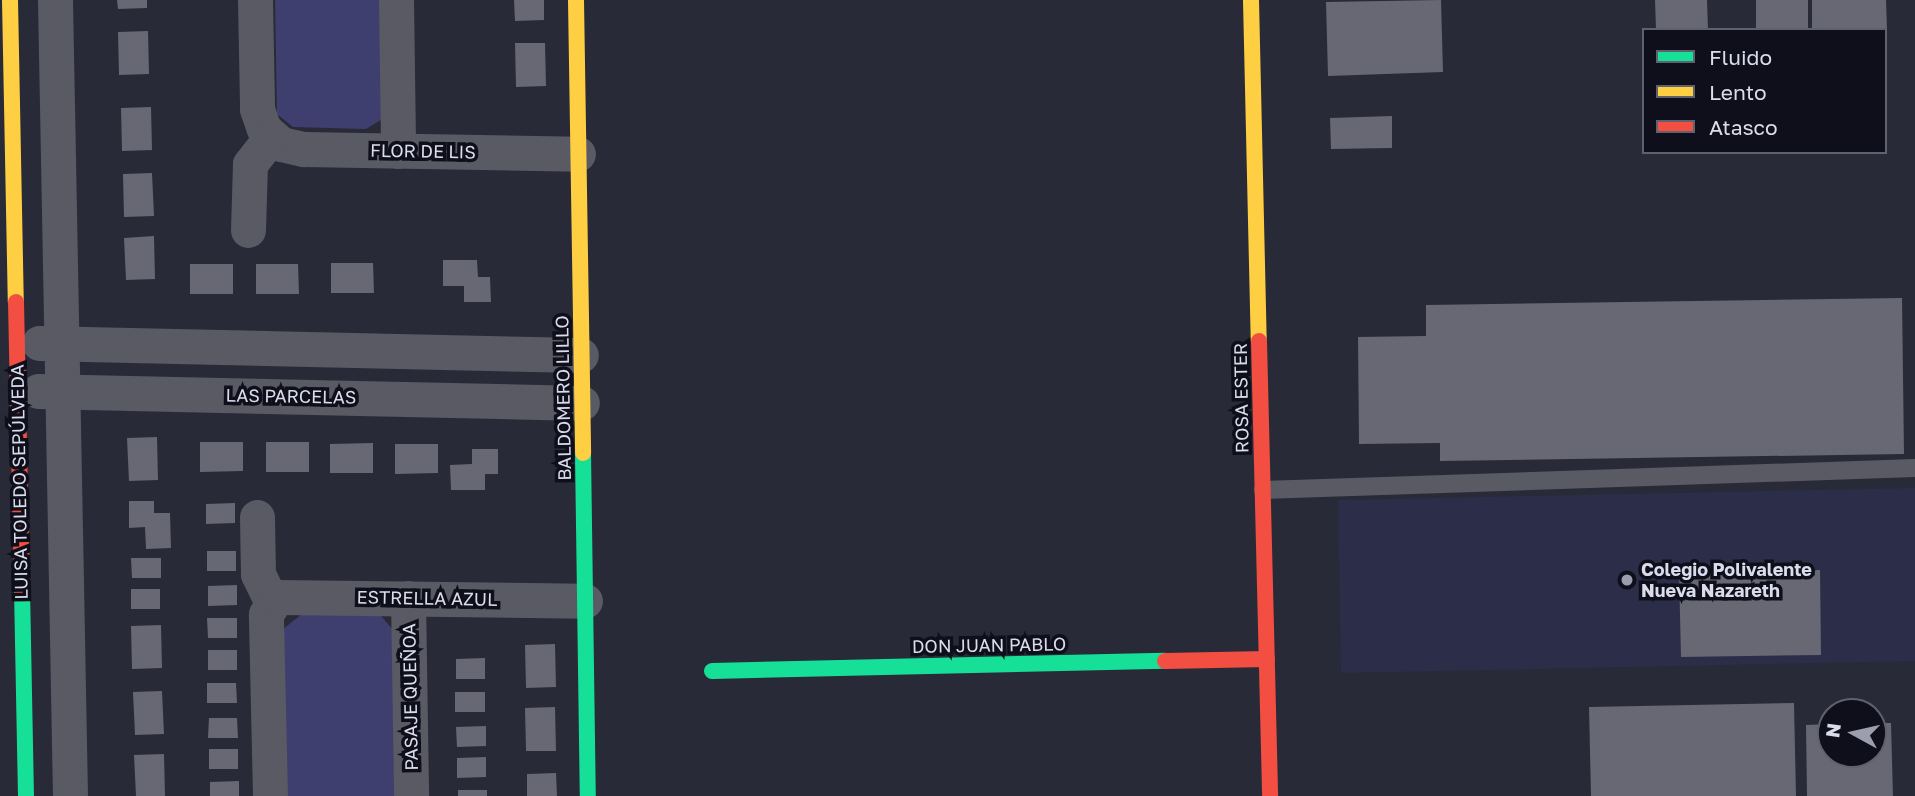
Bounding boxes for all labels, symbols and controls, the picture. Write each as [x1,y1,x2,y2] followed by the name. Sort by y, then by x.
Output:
[1642,28,1887,154] legend
[1709,44,1772,70] text: Fluido
[1709,79,1767,105] text: Lento
[1709,114,1778,140] text: Atasco
[370,139,476,163] street label: FLOR DE LIS
[551,315,575,481] street label: BALDOMERO LILLO
[1229,343,1253,453] street label: ROSA ESTER
[6,364,32,600] street label: LUISA TOLEDO SEPÚLVEDA
[225,384,357,408] street label: LAS PARCELAS
[1641,559,1812,602] place label: Colegio Polivalente Nueva Nazareth
[1619,572,1635,588] marker: Colegio Polivalente Nueva Nazareth
[357,586,497,610] street label: ESTRELLA AZUL
[398,623,422,771] street label: PASAJE QUEÑOA
[912,633,1066,657] street label: DON JUAN PABLO
[1817,698,1887,768] north arrow
[1820,722,1845,739] text: N

